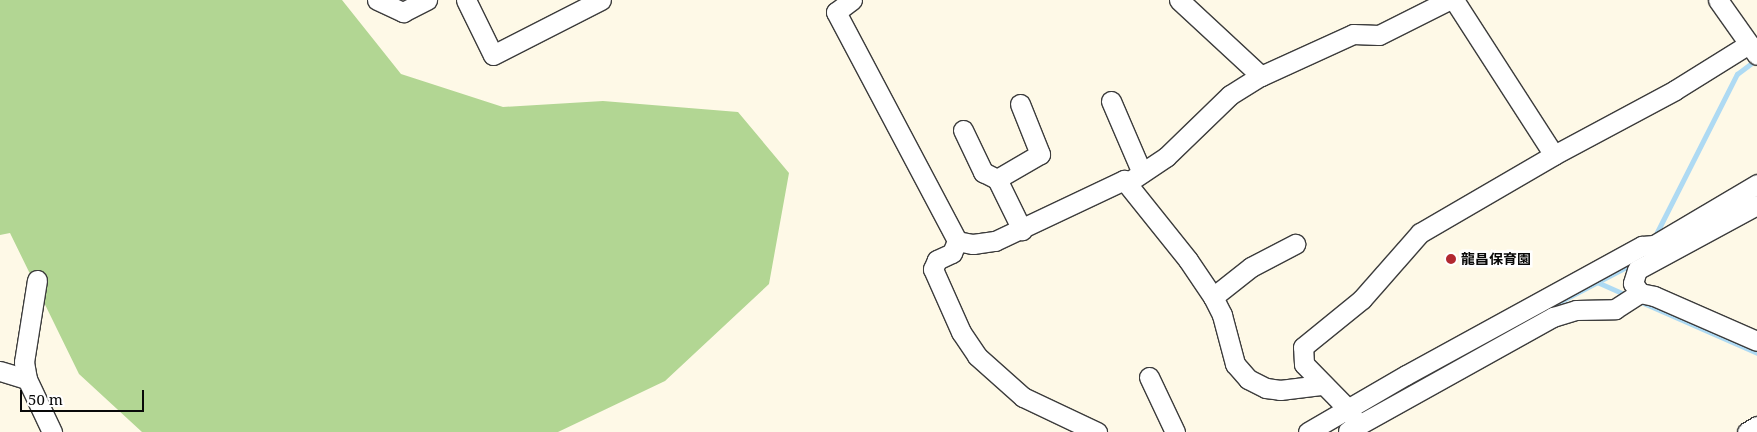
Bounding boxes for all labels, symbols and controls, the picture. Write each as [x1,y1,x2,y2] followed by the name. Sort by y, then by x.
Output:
[1461,251,1531,267] place label: 龍昌保育園
[1445,253,1457,265] marker: 龍昌保育園
[22,380,146,412] scale bar
[28,389,63,409] text: 50 m

